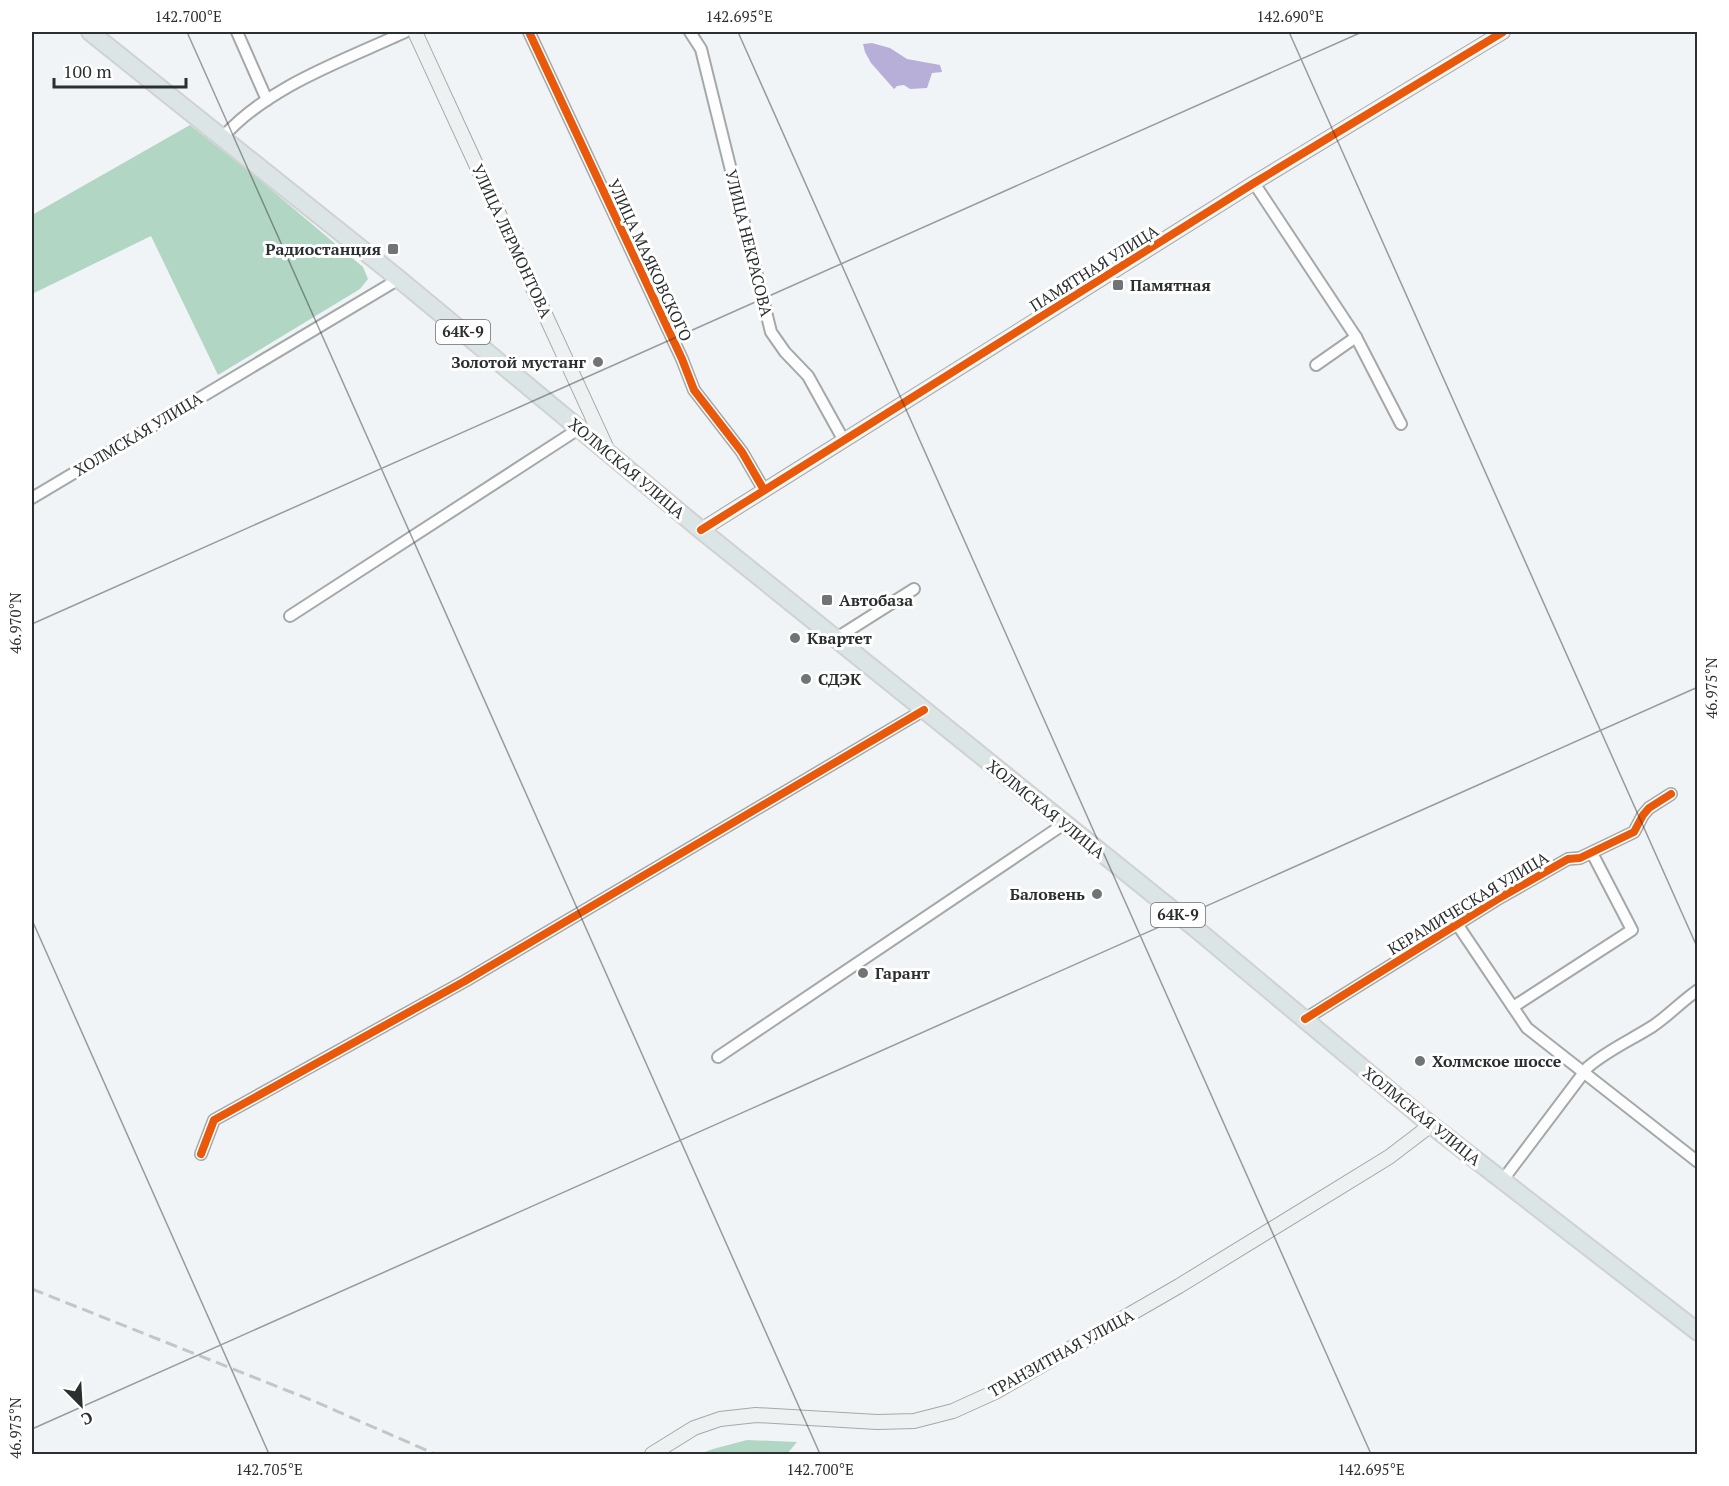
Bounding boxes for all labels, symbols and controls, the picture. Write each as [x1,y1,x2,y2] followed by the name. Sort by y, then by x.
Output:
[154,6,222,26] text: 142.700°E
[705,6,773,26] text: 142.695°E
[1256,6,1324,26] text: 142.690°E
[54,51,186,89] scale bar
[63,59,112,83] text: 100 m
[467,161,557,322] street label: УЛИЦА ЛЕРМОНТОВА
[720,167,778,319] street label: УЛИЦА НЕКРАСОВА
[603,175,697,345] street label: УЛИЦА МАЯКОВСКОГО
[1026,220,1162,316] street label: ПАМЯТНАЯ УЛИЦА
[265,238,381,260] place label: Радиостанция
[386,242,400,256] marker: Радиостанция
[1130,274,1211,296] place label: Памятная
[1111,278,1125,292] marker: Памятная
[436,320,490,344] road number: 64К-9
[451,351,587,373] place label: Золотой мустанг
[591,355,605,369] marker: Золотой мустанг
[70,387,206,481] street label: ХОЛМСКАЯ УЛИЦА
[564,413,690,523] street label: ХОЛМСКАЯ УЛИЦА
[839,589,913,611] place label: Автобаза
[5,592,25,654] text: 46.970°N
[820,593,834,607] marker: Автобаза
[807,627,872,649] place label: Квартет
[788,631,802,645] marker: Квартет
[1701,657,1721,719] text: 46.975°N
[818,668,862,690] place label: СДЭК
[799,672,813,686] marker: СДЭК
[982,755,1110,863] street label: ХОЛМСКАЯ УЛИЦА
[1384,846,1553,960] street label: КЕРАМИЧЕСКАЯ УЛИЦА
[1010,883,1085,905] place label: Баловень
[1090,887,1104,901] marker: Баловень
[1151,903,1205,927] road number: 64К-9
[875,962,930,984] place label: Гарант
[856,966,870,980] marker: Гарант
[1432,1050,1562,1072] place label: Холмское шоссе
[1413,1054,1427,1068] marker: Холмское шоссе
[1358,1062,1486,1170] street label: ХОЛМСКАЯ УЛИЦА
[985,1304,1138,1402] street label: ТРАНЗИТНАЯ УЛИЦА
[51,1375,111,1435] north arrow
[5,1397,25,1459] text: 46.975°N
[78,1407,96,1431] text: С
[235,1459,303,1479] text: 142.705°E
[786,1459,854,1479] text: 142.700°E
[1337,1459,1405,1479] text: 142.695°E

